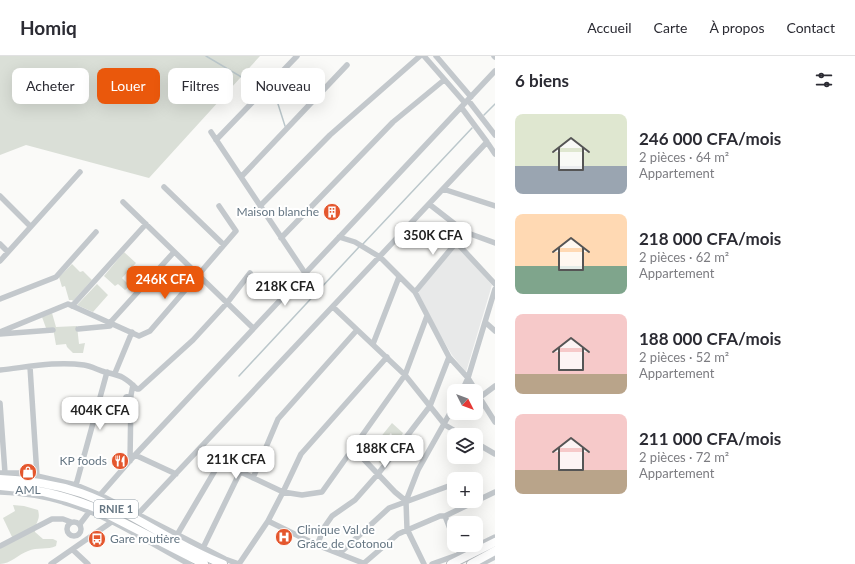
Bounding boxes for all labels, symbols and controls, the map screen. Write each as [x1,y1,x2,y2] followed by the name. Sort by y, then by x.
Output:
[20,16,77,39] text: Homiq
[587,19,632,36] text: Accueil
[654,19,687,36] text: Carte
[709,19,764,36] text: À propos
[786,19,835,36] text: Contact
[12,68,89,104] chip: Acheter
[97,68,160,104] chip: Louer
[168,68,233,104] chip: Filtres
[241,68,325,104] chip: Nouveau
[813,69,835,91] icon: filters
[515,70,569,91] text: 6 biens
[639,128,781,149] text: 246 000 CFA/mois
[547,130,595,178] icon: home
[639,149,729,165] text: 2 pièces · 64 m²
[639,165,714,181] text: Appartement
[322,202,342,222] building icon: Maison blanche
[236,204,319,219] place label: Maison blanche
[392,222,474,256] pin: 350K CFA
[404,227,462,243] text: 350K CFA
[639,228,781,249] text: 218 000 CFA/mois
[547,230,595,278] icon: home
[639,249,729,265] text: 2 pièces · 62 m²
[639,265,714,281] text: Appartement
[124,266,206,300] pin: 246K CFA
[136,271,194,287] text: 246K CFA
[244,273,326,307] pin: 218K CFA
[256,278,314,294] text: 218K CFA
[639,328,781,349] text: 188 000 CFA/mois
[547,330,595,378] icon: home
[639,349,729,365] text: 2 pièces · 52 m²
[639,365,714,381] text: Appartement
[447,384,483,420] north arrow
[447,384,483,552] map controls
[59,397,141,431] pin: 404K CFA
[71,402,129,418] text: 404K CFA
[447,428,483,464] button: layers
[639,428,781,449] text: 211 000 CFA/mois
[547,430,595,478] icon: home
[344,435,426,469] pin: 188K CFA
[356,440,414,456] text: 188K CFA
[195,446,277,480] pin: 211K CFA
[639,449,729,465] text: 2 pièces · 72 m²
[110,451,130,471] restaurant icon: KP foods
[207,451,265,467] text: 211K CFA
[60,453,107,468] place label: KP foods
[18,462,38,482] shop icon: AML
[639,465,714,481] text: Appartement
[447,472,483,508] button: +
[15,482,41,497] place label: AML
[94,500,138,518] road number: RNIE 1
[447,516,483,552] button: −
[297,522,393,551] place label: Clinique Val de Grâce de Cotonou
[274,527,294,547] hospital icon: Clinique Val de Grâce de Cotonou
[87,529,107,549] bus stop icon: Gare routière
[110,531,180,546] place label: Gare routière

